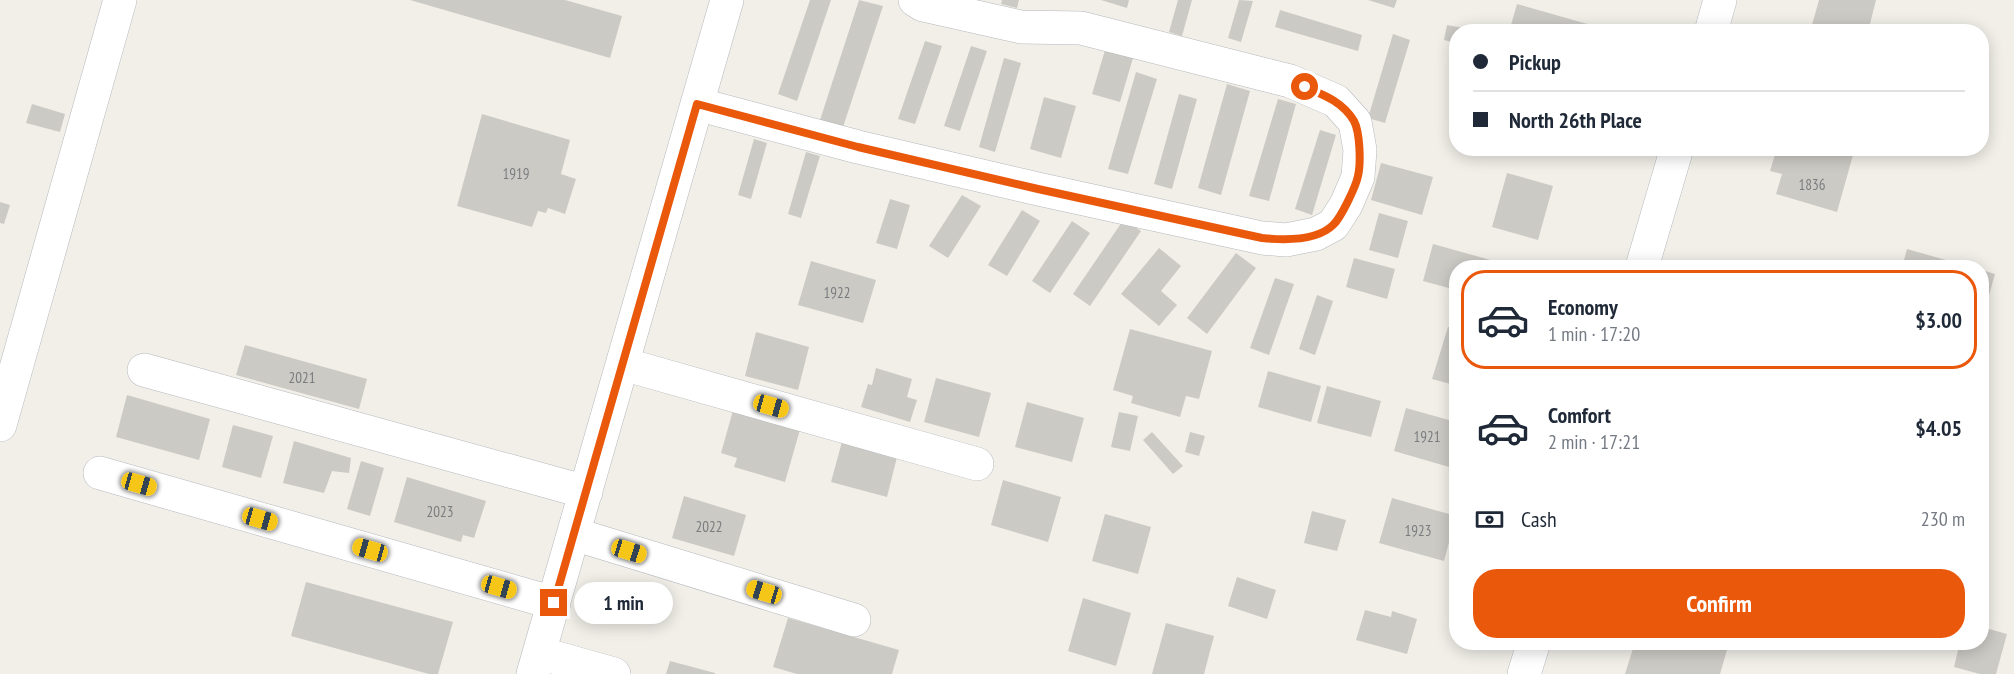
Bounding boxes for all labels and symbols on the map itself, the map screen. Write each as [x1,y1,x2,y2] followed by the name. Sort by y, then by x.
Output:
[1291,73,1318,100] route start
[502,164,530,183] house number: 1919
[1798,175,1826,194] house number: 1836
[823,283,851,302] house number: 1922
[288,368,316,387] house number: 2021
[751,392,791,420] car
[1413,427,1441,446] house number: 1921
[119,470,159,498] car
[426,502,454,521] house number: 2023
[240,505,280,533] car
[695,517,723,536] house number: 2022
[1404,521,1432,540] house number: 1923
[350,536,390,564] car
[609,537,649,565] car
[479,573,519,601] car
[744,578,784,606] car
[575,582,674,624] callout: 1 min
[540,589,567,616] route end

